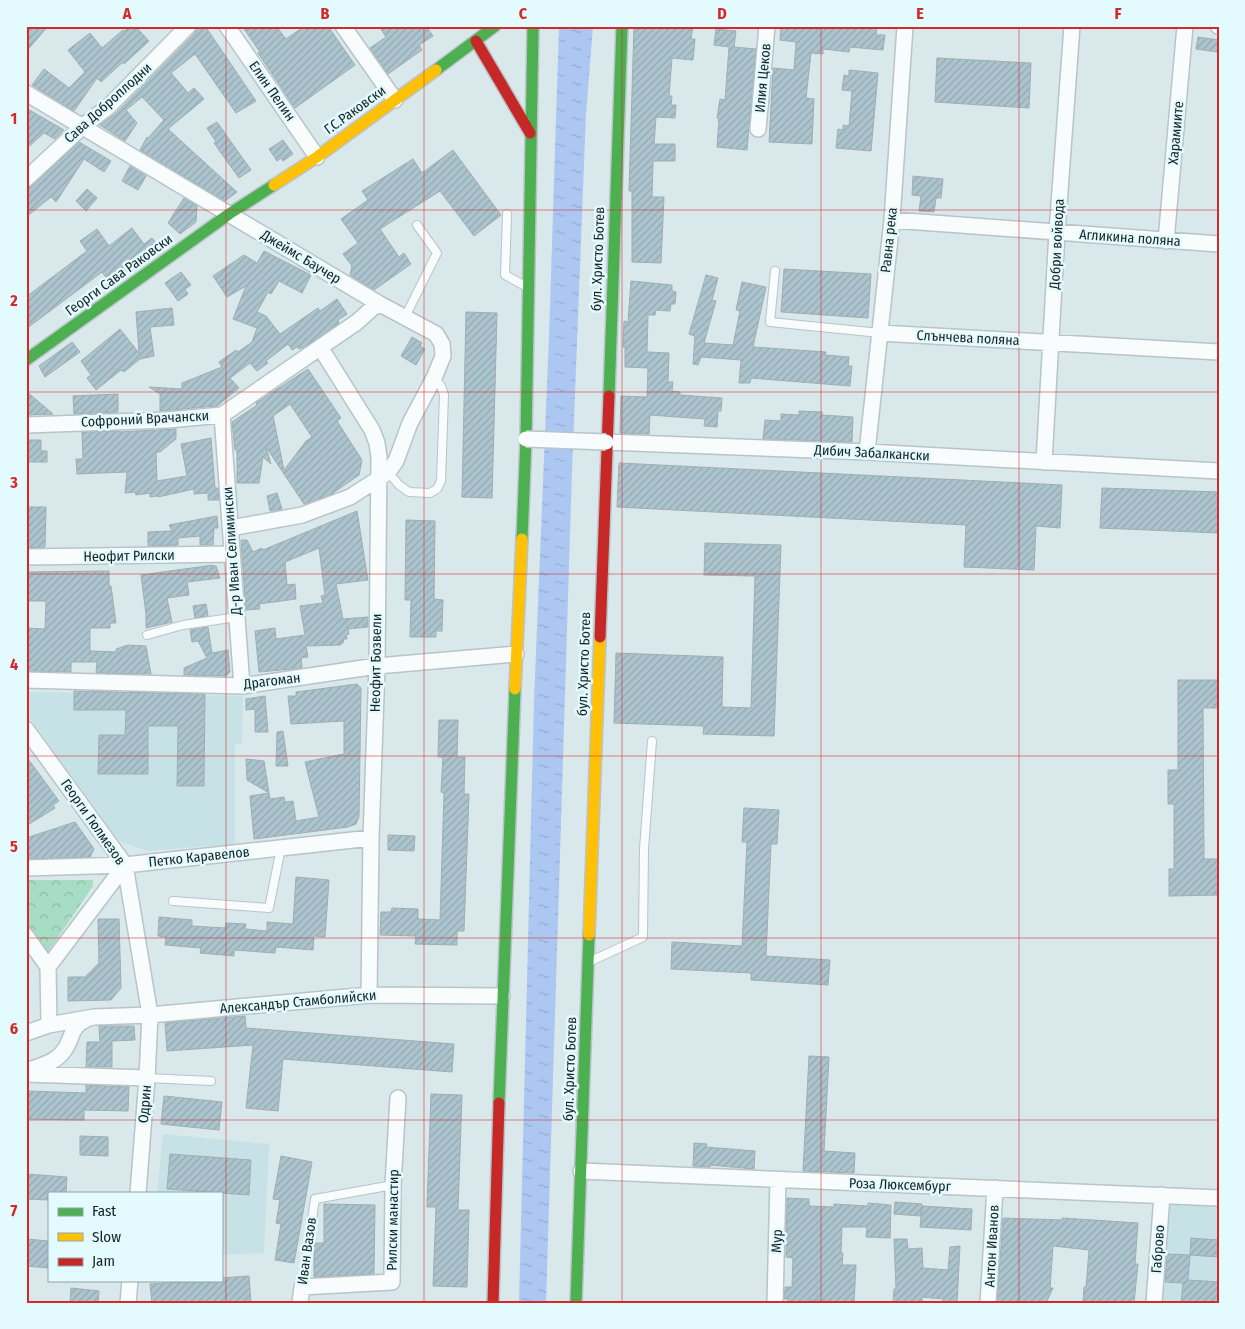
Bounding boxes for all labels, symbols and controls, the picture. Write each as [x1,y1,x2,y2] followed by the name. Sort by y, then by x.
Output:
[122,4,132,23] text: A
[321,4,330,23] text: B
[519,4,528,23] text: C
[717,4,727,23] text: D
[916,4,924,23] text: E
[1114,4,1122,23] text: F
[751,43,775,113] street label: Илия Цеков
[245,58,299,124] street label: Елин Пелин
[61,59,155,147] street label: Сава Доброплодни
[321,82,389,138] street label: Г.С.Раковски
[1165,101,1187,165] street label: Харамиите
[11,109,17,128] text: 1
[1046,198,1068,291] street label: Добри войвода
[877,206,901,274] street label: Равна река
[588,207,608,311] street label: бул. Христо Ботев
[257,226,344,288] street label: Джеймс Баучер
[1079,226,1181,250] street label: Агликина поляна
[62,230,176,320] street label: Георги Сава Раковски
[9,291,18,310] text: 2
[916,327,1020,349] street label: Слънчева поляна
[81,407,209,431] street label: Софроний Врачански
[813,441,930,465] street label: Дибич Забалкански
[9,473,18,492] text: 3
[219,486,245,617] street label: Д-р Иван Селимински
[83,547,175,565] street label: Неофит Рилски
[574,612,594,716] street label: бул. Христо Ботев
[367,614,385,712] street label: Неофит Бозвели
[10,655,18,674] text: 4
[242,669,301,693] street label: Драгоман
[57,776,129,868] street label: Георги Гюлмезов
[10,837,18,856] text: 5
[148,843,250,871] street label: Петко Каравелов
[219,987,377,1017] street label: Александър Стамболийски
[560,1017,580,1121] street label: бул. Христо Ботев
[10,1019,18,1038] text: 6
[135,1084,155,1124] street label: Одрин
[384,1169,402,1271] street label: Рилски манастир
[849,1175,952,1195] street label: Роза Люксембург
[48,1192,222,1282] legend
[11,1201,18,1220] text: 7
[92,1202,116,1220] text: Fast
[981,1204,1003,1288] street label: Антон Иванов
[294,1216,320,1286] street label: Иван Вазов
[1148,1224,1168,1274] street label: Габрово
[92,1228,121,1246] text: Slow
[768,1229,786,1253] street label: Мур
[92,1252,115,1270] text: Jam

